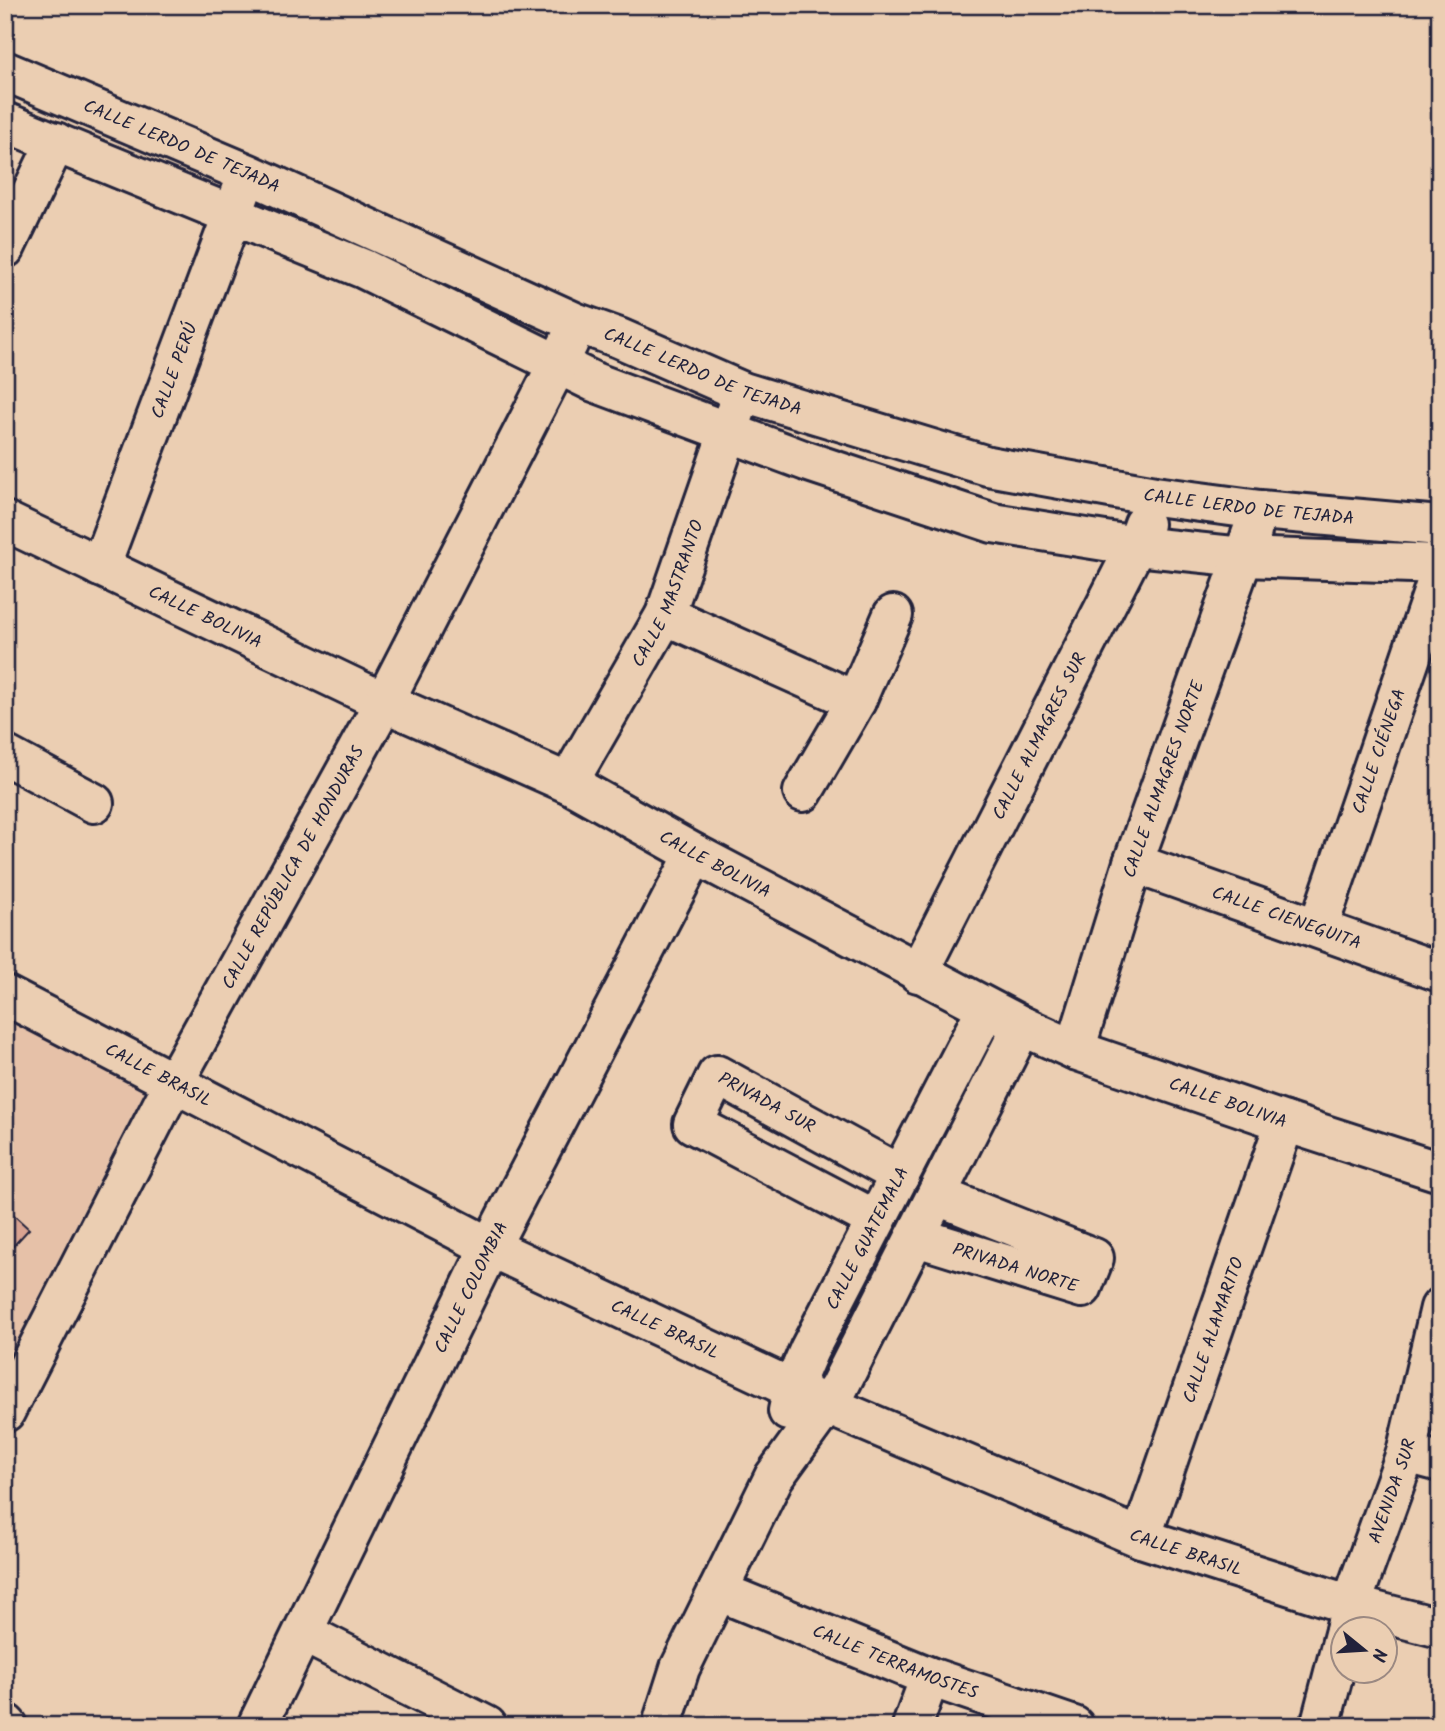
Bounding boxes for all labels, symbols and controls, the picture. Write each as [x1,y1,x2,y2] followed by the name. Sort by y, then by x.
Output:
[78,93,284,202] street label: CALLE LERDO DE TEJADA
[144,318,207,423] street label: CALLE PERÚ
[599,321,805,425] street label: CALLE LERDO DE TEJADA
[1141,481,1355,534] street label: CALLE LERDO DE TEJADA
[625,516,713,673] street label: CALLE MASTRANTO
[143,578,267,658] street label: CALLE BOLIVIA
[985,648,1095,826] street label: CALLE ALMAGRES SUR
[1116,676,1214,882] street label: CALLE ALMAGRES NORTE
[1345,685,1415,818] street label: CALLE CIÉNEGA
[215,741,373,995] street label: CALLE REPÚBLICA DE HONDURAS
[653,824,775,907] street label: CALLE BOLIVIA
[1207,879,1365,959] street label: CALLE CIENEGUITA
[99,1036,216,1116] street label: CALLE BRASIL
[712,1065,820,1142] street label: PRIVADA SUR
[1165,1070,1291,1138] street label: CALLE BOLIVIA
[819,1162,918,1315] street label: CALLE GUATEMALA
[427,1217,517,1359] street label: CALLE COLOMBIA
[949,1236,1082,1302] street label: PRIVADA NORTE
[1176,1254,1253,1408] street label: CALLE ALAMARITO
[605,1292,724,1368] street label: CALLE BRASIL
[1361,1436,1425,1548] street label: AVENIDA SUR
[1124,1522,1246,1585] street label: CALLE BRASIL
[1330,1616,1400,1686] north arrow
[807,1618,982,1708] street label: CALLE TERRAMOSTES
[1362,1644,1394,1665] text: N

